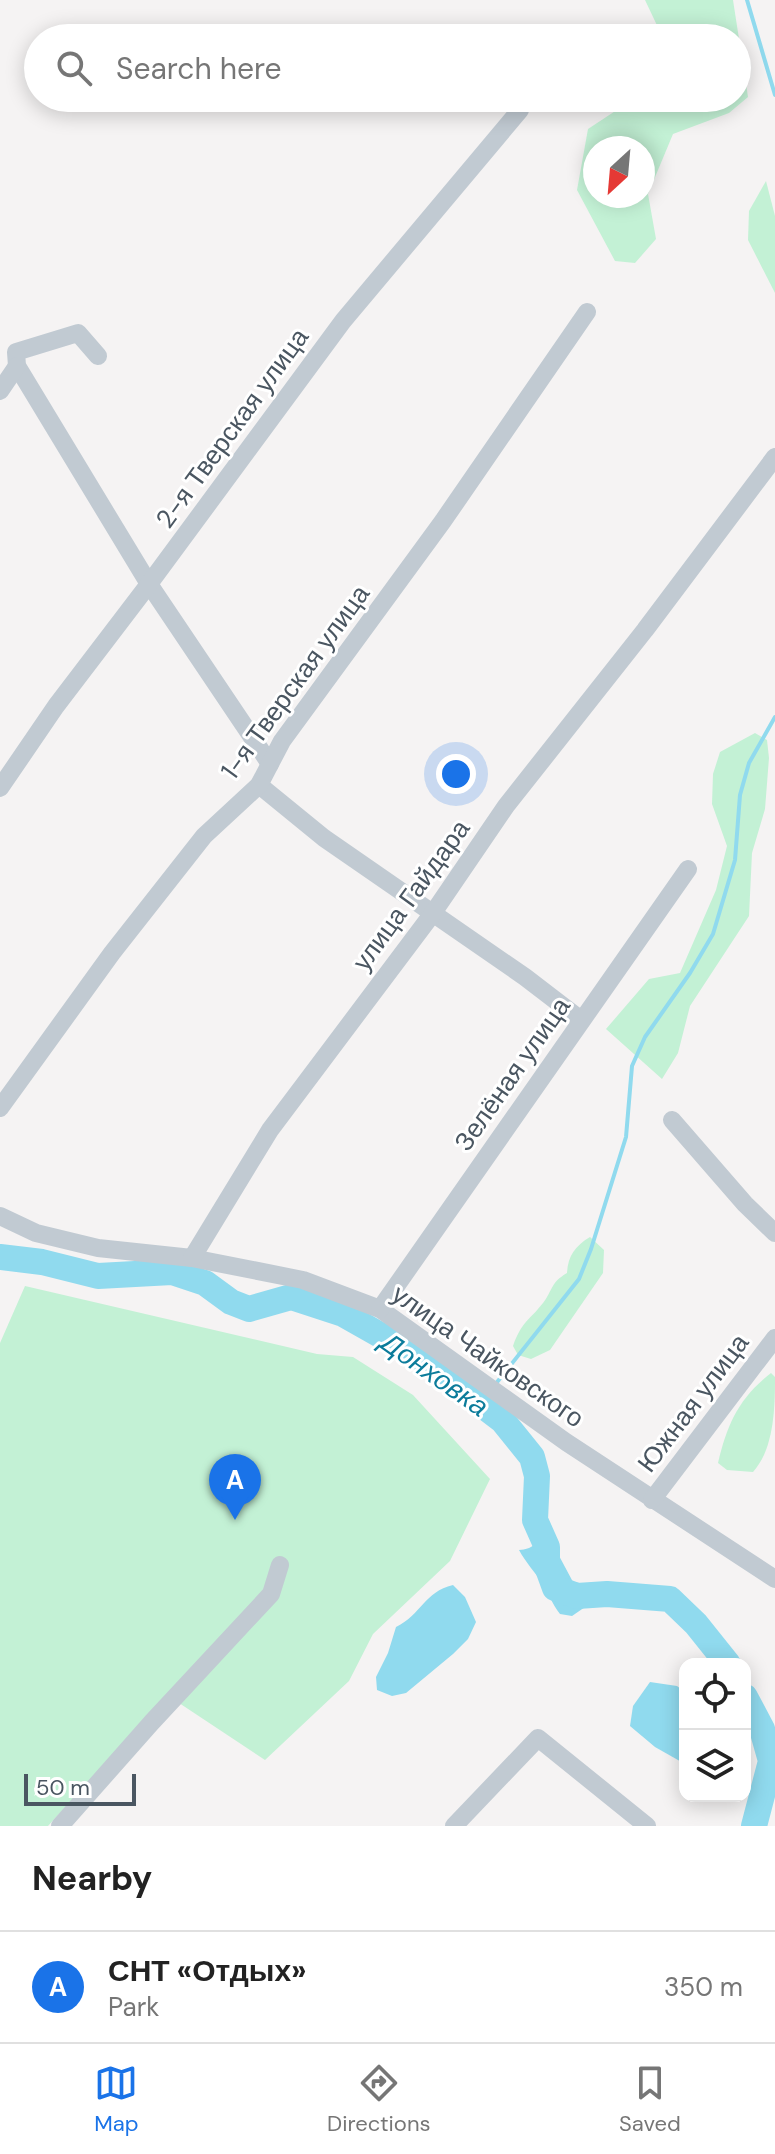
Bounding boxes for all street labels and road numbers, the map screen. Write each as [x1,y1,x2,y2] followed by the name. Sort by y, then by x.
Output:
[148,321,316,535] street label: 2-я Тверская улица
[213,578,377,786] street label: 1-я Тверская улица
[345,812,478,977] street label: улица Гайдара
[446,990,578,1158] street label: Зелёная улица
[385,1277,591,1435] street label: улица Чайковского
[630,1326,757,1479] street label: Южная улица

